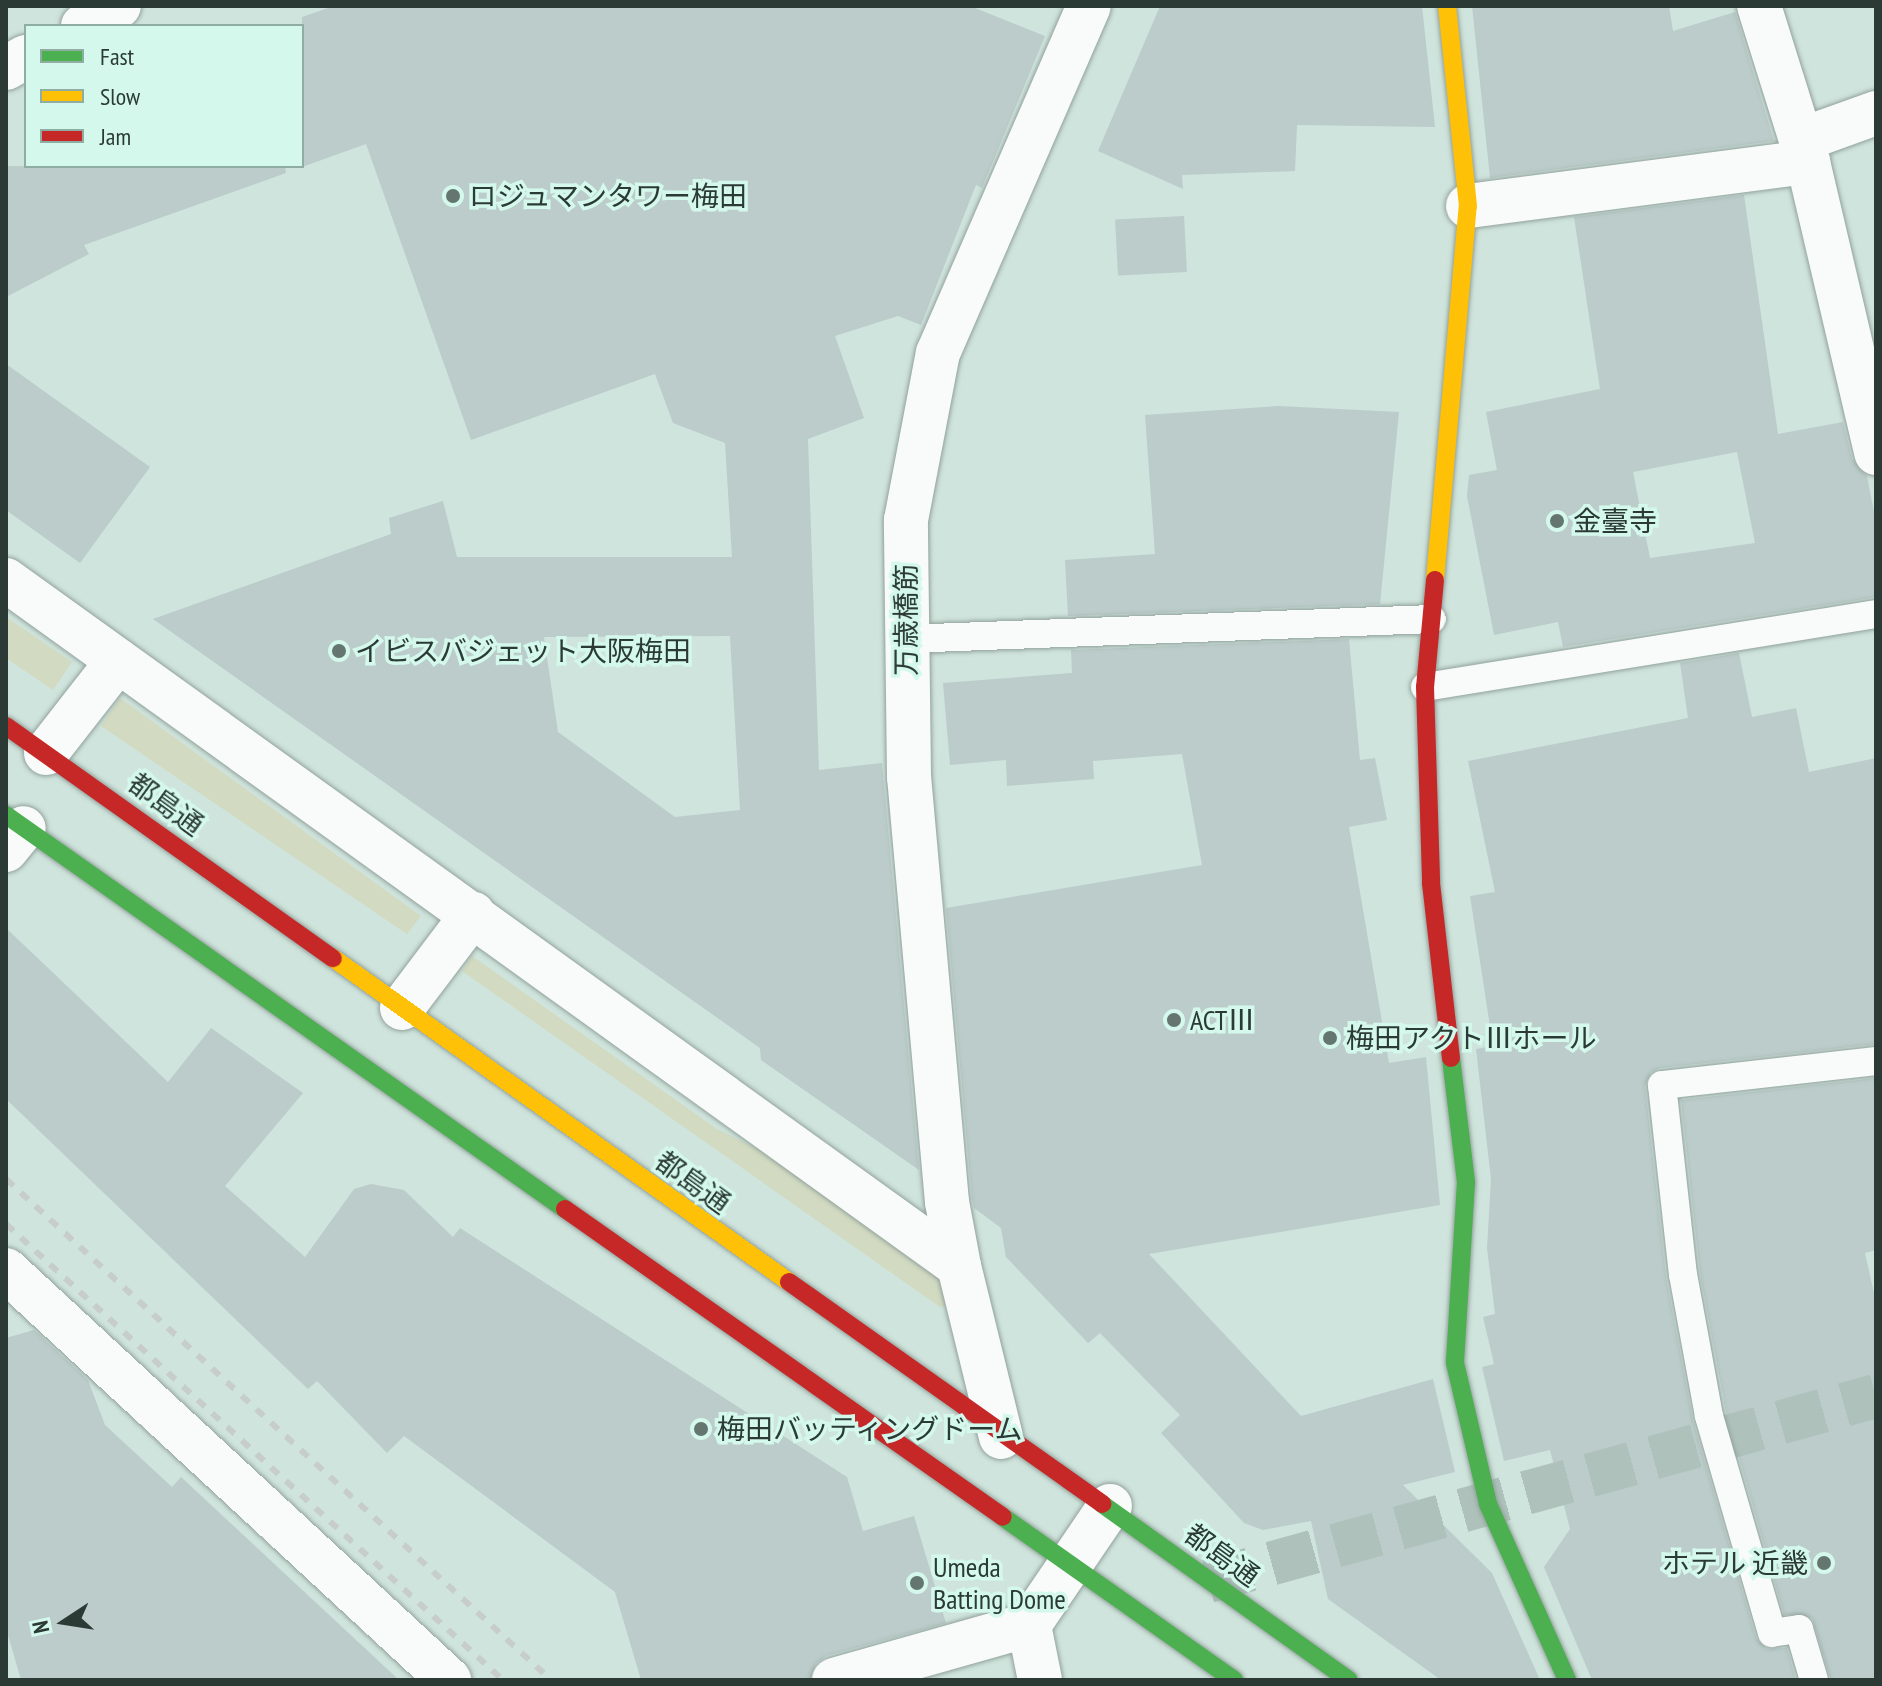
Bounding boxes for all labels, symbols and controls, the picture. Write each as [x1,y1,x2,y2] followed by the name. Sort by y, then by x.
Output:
[24,24,304,168] legend
[100,41,134,72] text: Fast
[100,81,140,112] text: Slow
[100,121,131,152] text: Jam
[469,179,749,213] place label: ロジュマンタワー梅田
[444,187,462,205] marker: ロジュマンタワー梅田
[1573,504,1657,538] place label: 金臺寺
[1548,512,1566,530] marker: 金臺寺
[889,564,923,676] street label: 万歳橋筋
[355,634,691,668] place label: イビスバジェット大阪梅田
[330,642,348,660] marker: イビスバジェット大阪梅田
[122,766,210,842] street label: 都島通
[1190,1003,1255,1037] place label: ACTⅢ
[1165,1011,1183,1029] marker: ACTⅢ
[1346,1021,1598,1055] place label: 梅田アクトⅢホール
[1321,1029,1339,1047] marker: 梅田アクトⅢホール
[649,1144,737,1220] street label: 都島通
[717,1412,1025,1446] place label: 梅田バッティングドーム
[692,1420,710,1438] marker: 梅田バッティングドーム
[1178,1517,1266,1593] street label: 都島通
[1662,1546,1808,1580] place label: ホテル 近畿
[933,1550,1066,1616] place label: Umeda Batting Dome
[1815,1554,1833,1572] marker: ホテル 近畿
[908,1574,926,1592] marker: Umeda Batting Dome
[24,1582,104,1662] north arrow
[26,1618,55,1636] text: N

